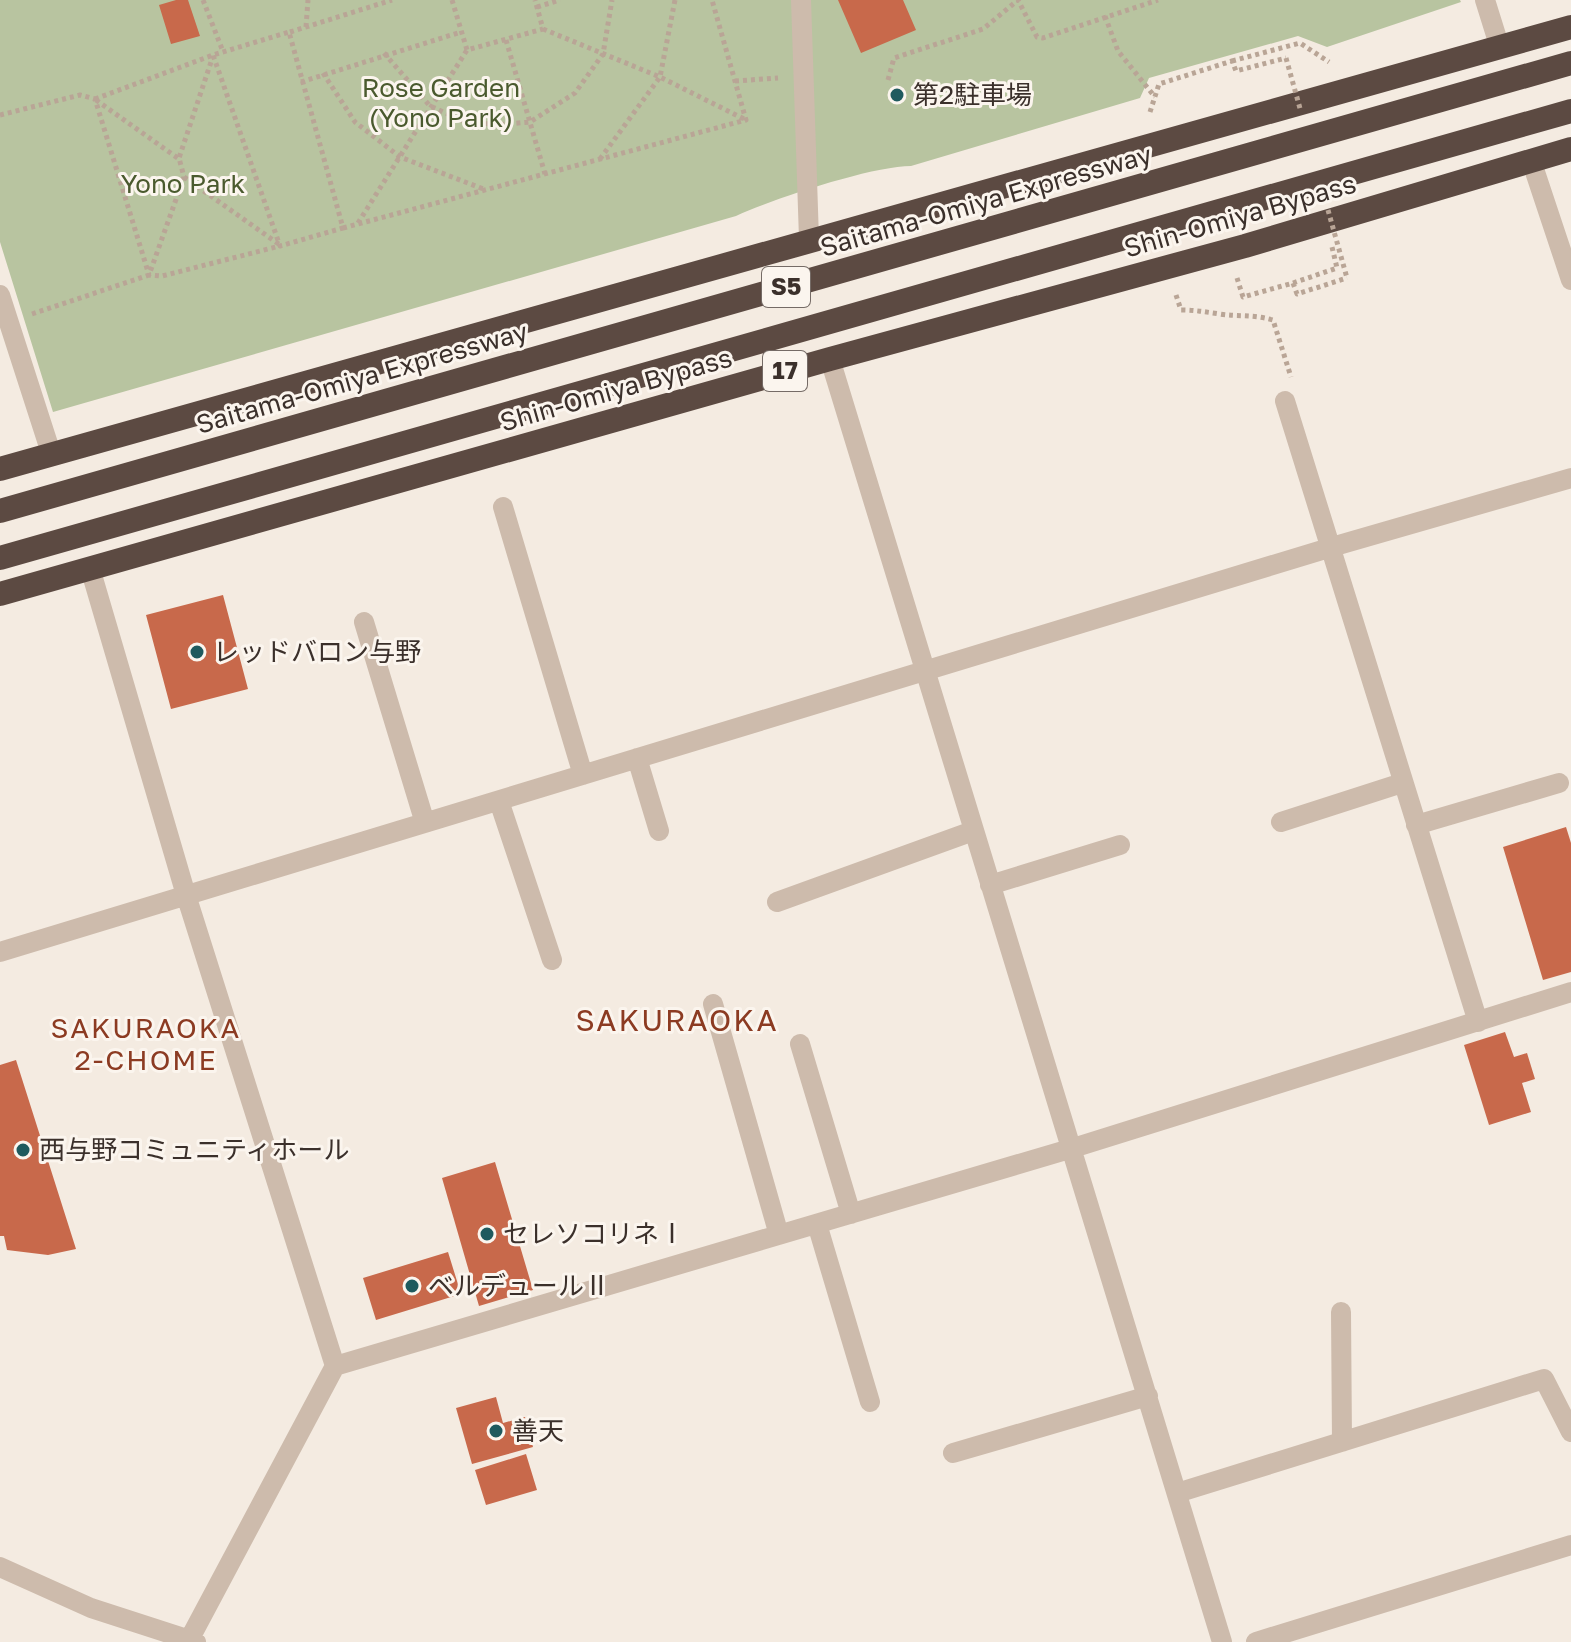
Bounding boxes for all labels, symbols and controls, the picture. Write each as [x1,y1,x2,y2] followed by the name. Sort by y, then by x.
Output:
[362,72,520,133] park label: Rose Garden (Yono Park)
[913,79,1032,110] place label: 第2駐車場
[888,86,906,104] marker: 第2駐車場
[817,138,1155,263] street label: Saitama-Omiya Expressway
[121,168,246,199] park label: Yono Park
[1120,168,1359,263] street label: Shin-Omiya Bypass
[762,267,810,307] road number: S5
[193,315,531,440] street label: Saitama-Omiya Expressway
[496,342,735,437] street label: Shin-Omiya Bypass
[763,351,807,391] road number: 17
[213,636,421,667] place label: レッドバロン与野
[188,643,206,661] marker: レッドバロン与野
[575,1002,779,1038] district label: SAKURAOKA
[51,1011,241,1076] district label: SAKURAOKA 2-CHOME
[39,1134,349,1165] place label: 西与野コミュニティホール
[14,1141,32,1159] marker: 西与野コミュニティホール
[503,1218,685,1249] place label: セレソコリネⅠ
[478,1225,496,1243] marker: セレソコリネⅠ
[428,1270,610,1301] place label: ベルデュールⅡ
[403,1277,421,1295] marker: ベルデュールⅡ
[512,1415,564,1446] place label: 善天
[487,1422,505,1440] marker: 善天

